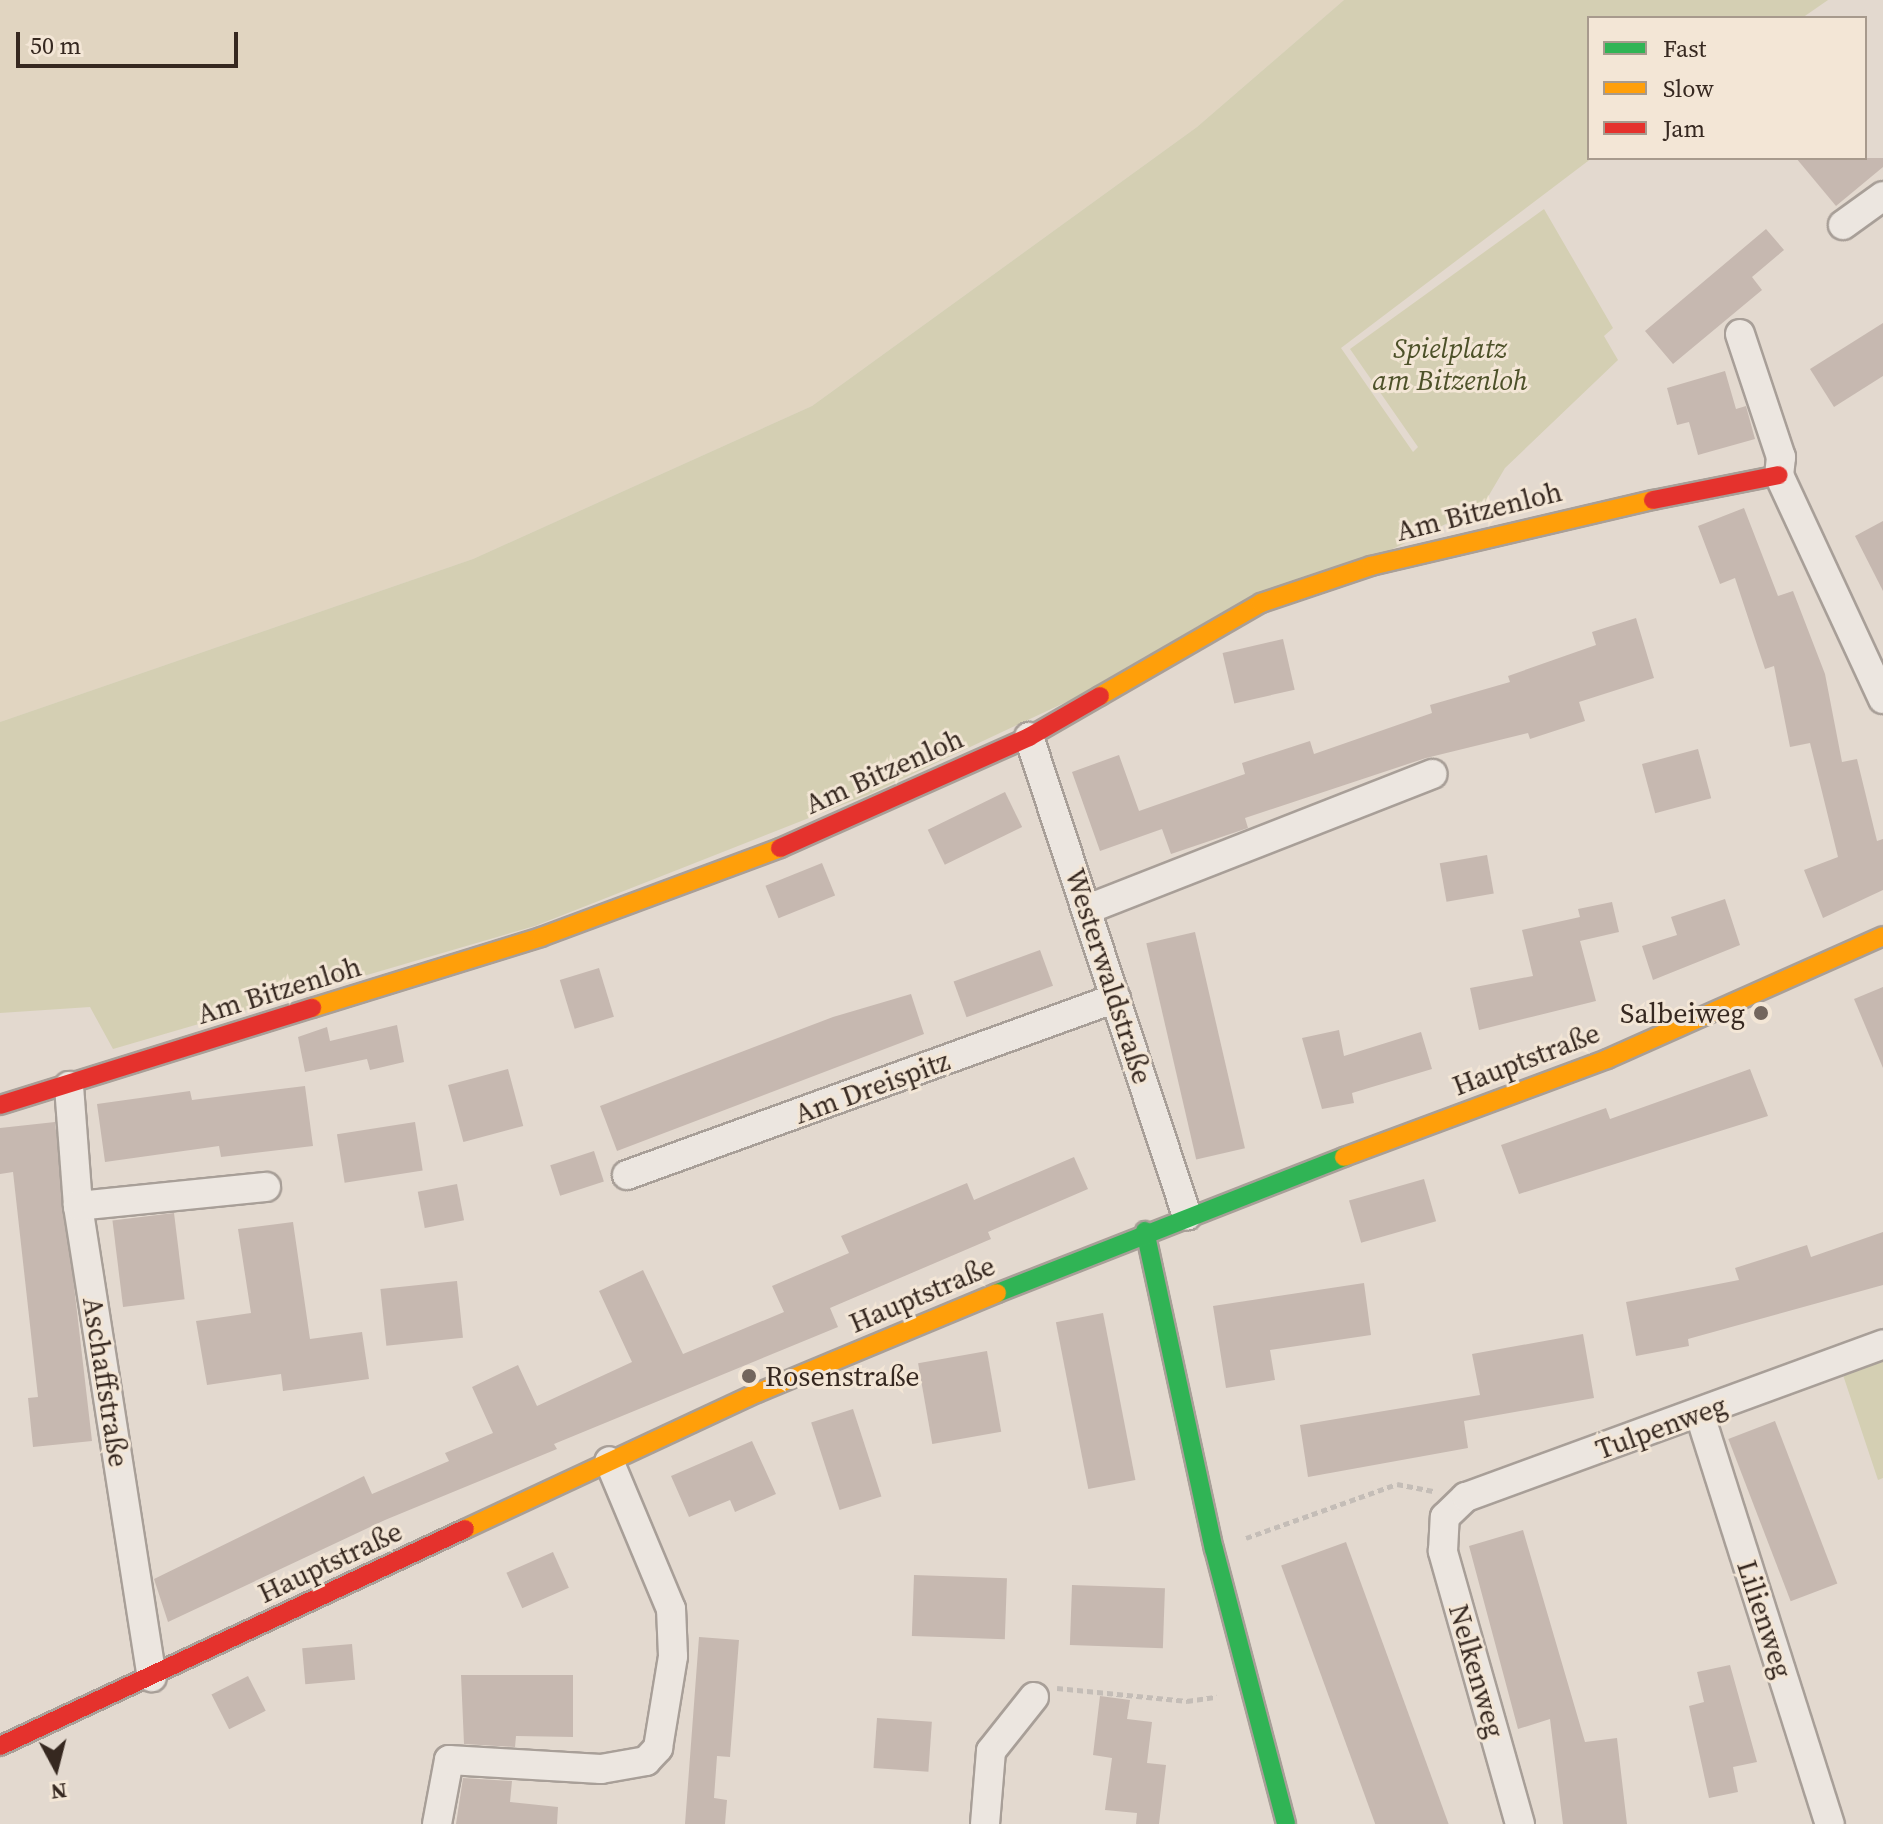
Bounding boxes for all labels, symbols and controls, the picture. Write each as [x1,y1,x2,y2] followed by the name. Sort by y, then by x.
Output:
[20,16,242,66] scale bar
[1587,16,1867,160] legend
[30,29,81,62] text: 50 m
[1663,32,1706,65] text: Fast
[1663,72,1714,105] text: Slow
[1663,112,1705,145] text: Jam
[1372,331,1528,397] park label: Spielplatz am Bitzenloh
[1393,474,1565,548] street label: Am Bitzenloh
[800,721,968,821] street label: Am Bitzenloh
[1058,864,1160,1088] street label: Westerwaldstraße
[193,949,365,1031] street label: Am Bitzenloh
[1620,996,1745,1030] place label: Salbeiweg
[1752,1004,1770,1022] marker: Salbeiweg
[1448,1016,1604,1102] street label: Hauptstraße
[790,1043,954,1131] street label: Am Dreispitz
[844,1248,1000,1340] street label: Hauptstraße
[76,1295,136,1469] street label: Aschaffstraße
[765,1359,920,1393] place label: Rosenstraße
[740,1367,758,1385] marker: Rosenstraße
[1591,1388,1731,1466] street label: Tulpenweg
[253,1514,407,1610] street label: Hauptstraße
[1730,1556,1800,1682] street label: Lilienweg
[1442,1600,1512,1742] street label: Nelkenweg
[16,1728,96,1808] north arrow
[49,1776,69,1808] text: N

